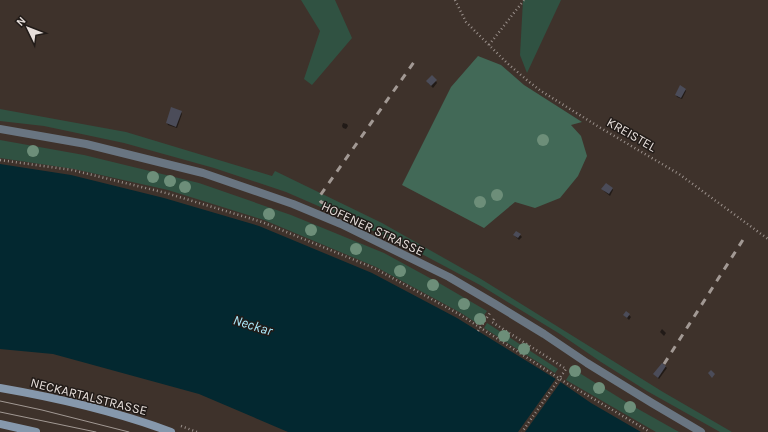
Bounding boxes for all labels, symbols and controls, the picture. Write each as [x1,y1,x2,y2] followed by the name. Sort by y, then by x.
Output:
[8,8,48,48] north arrow
[14,14,28,29] text: N
[604,114,659,155] street label: KREISTEL
[319,198,426,259] street label: HOFENER STRASSE
[231,311,276,340] water label: Neckar
[29,375,149,418] street label: NECKARTALSTRASSE

